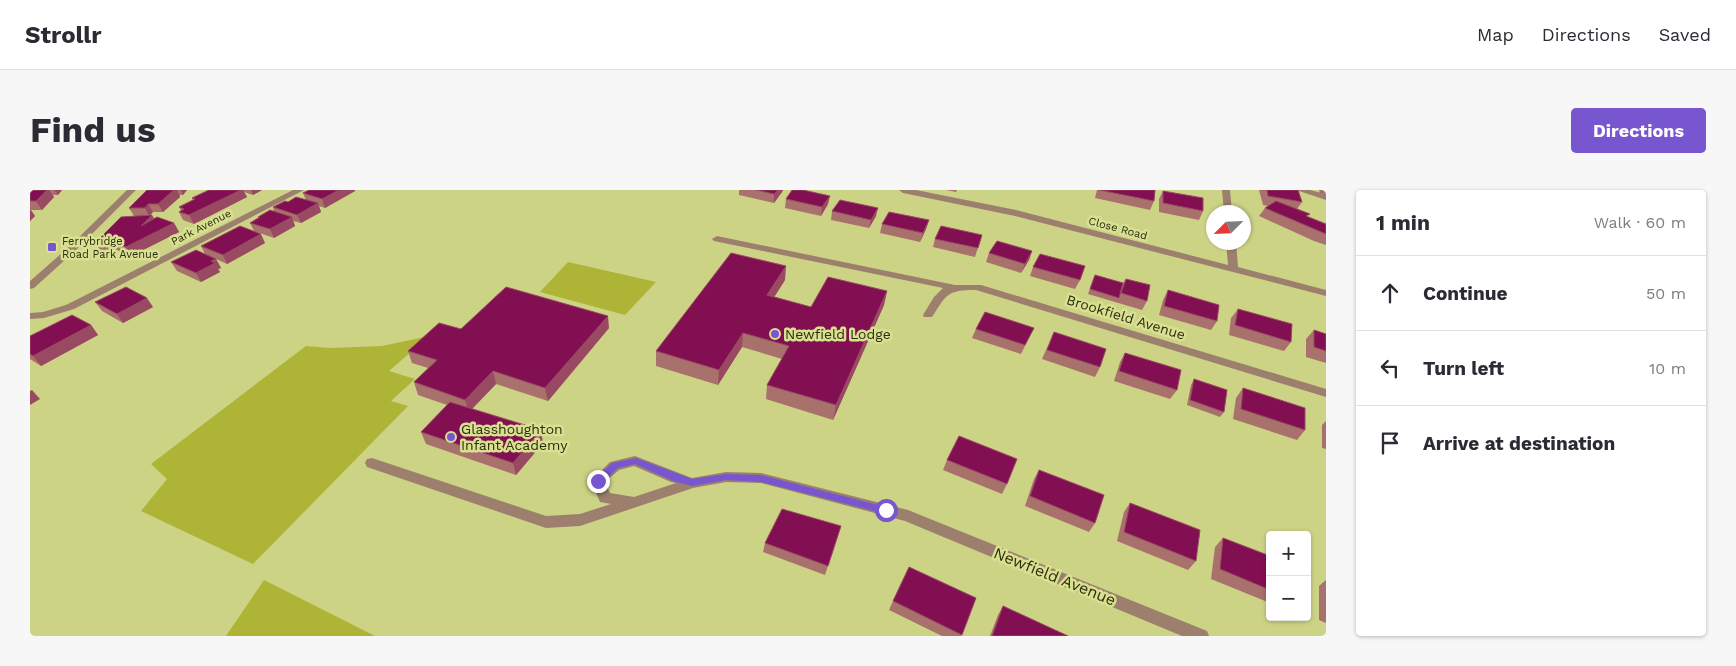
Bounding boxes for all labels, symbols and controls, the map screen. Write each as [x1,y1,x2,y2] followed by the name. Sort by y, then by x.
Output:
[25,21,102,49] text: Strollr
[1477,24,1514,45] text: Map
[1542,24,1631,45] text: Directions
[1659,24,1711,45] text: Saved
[1571,108,1706,153] button: Directions
[30,109,156,151] text: Find us
[1206,205,1251,250] north arrow
[169,207,233,248] street label: Park Avenue
[1376,210,1430,235] text: 1 min
[1594,213,1686,232] text: Walk · 60 m
[1087,214,1149,243] street label: Close Road
[62,235,158,261] place label: Ferrybridge Road Park Avenue
[46,241,58,253] marker: Ferrybridge Road Park Avenue
[1376,279,1404,307] icon: ahead
[1423,282,1507,305] text: Continue
[1646,284,1686,303] text: 50 m
[1065,291,1187,343] street label: Brookfield Avenue
[785,326,891,342] place label: Newfield Lodge
[769,328,781,340] marker: Newfield Lodge
[1376,354,1404,382] icon: left
[1423,357,1504,380] text: Turn left
[1649,359,1686,378] text: 10 m
[461,421,568,453] place label: Glasshoughton Infant Academy
[1376,429,1404,457] icon: arrive
[445,431,457,443] marker: Glasshoughton Infant Academy
[1423,432,1615,455] text: Arrive at destination
[587,470,610,493] route end
[875,499,898,522] route start
[1266,531,1311,621] map controls
[1266,531,1311,576] button: +
[991,543,1119,610] street label: Newfield Avenue
[1266,576,1311,621] button: −

